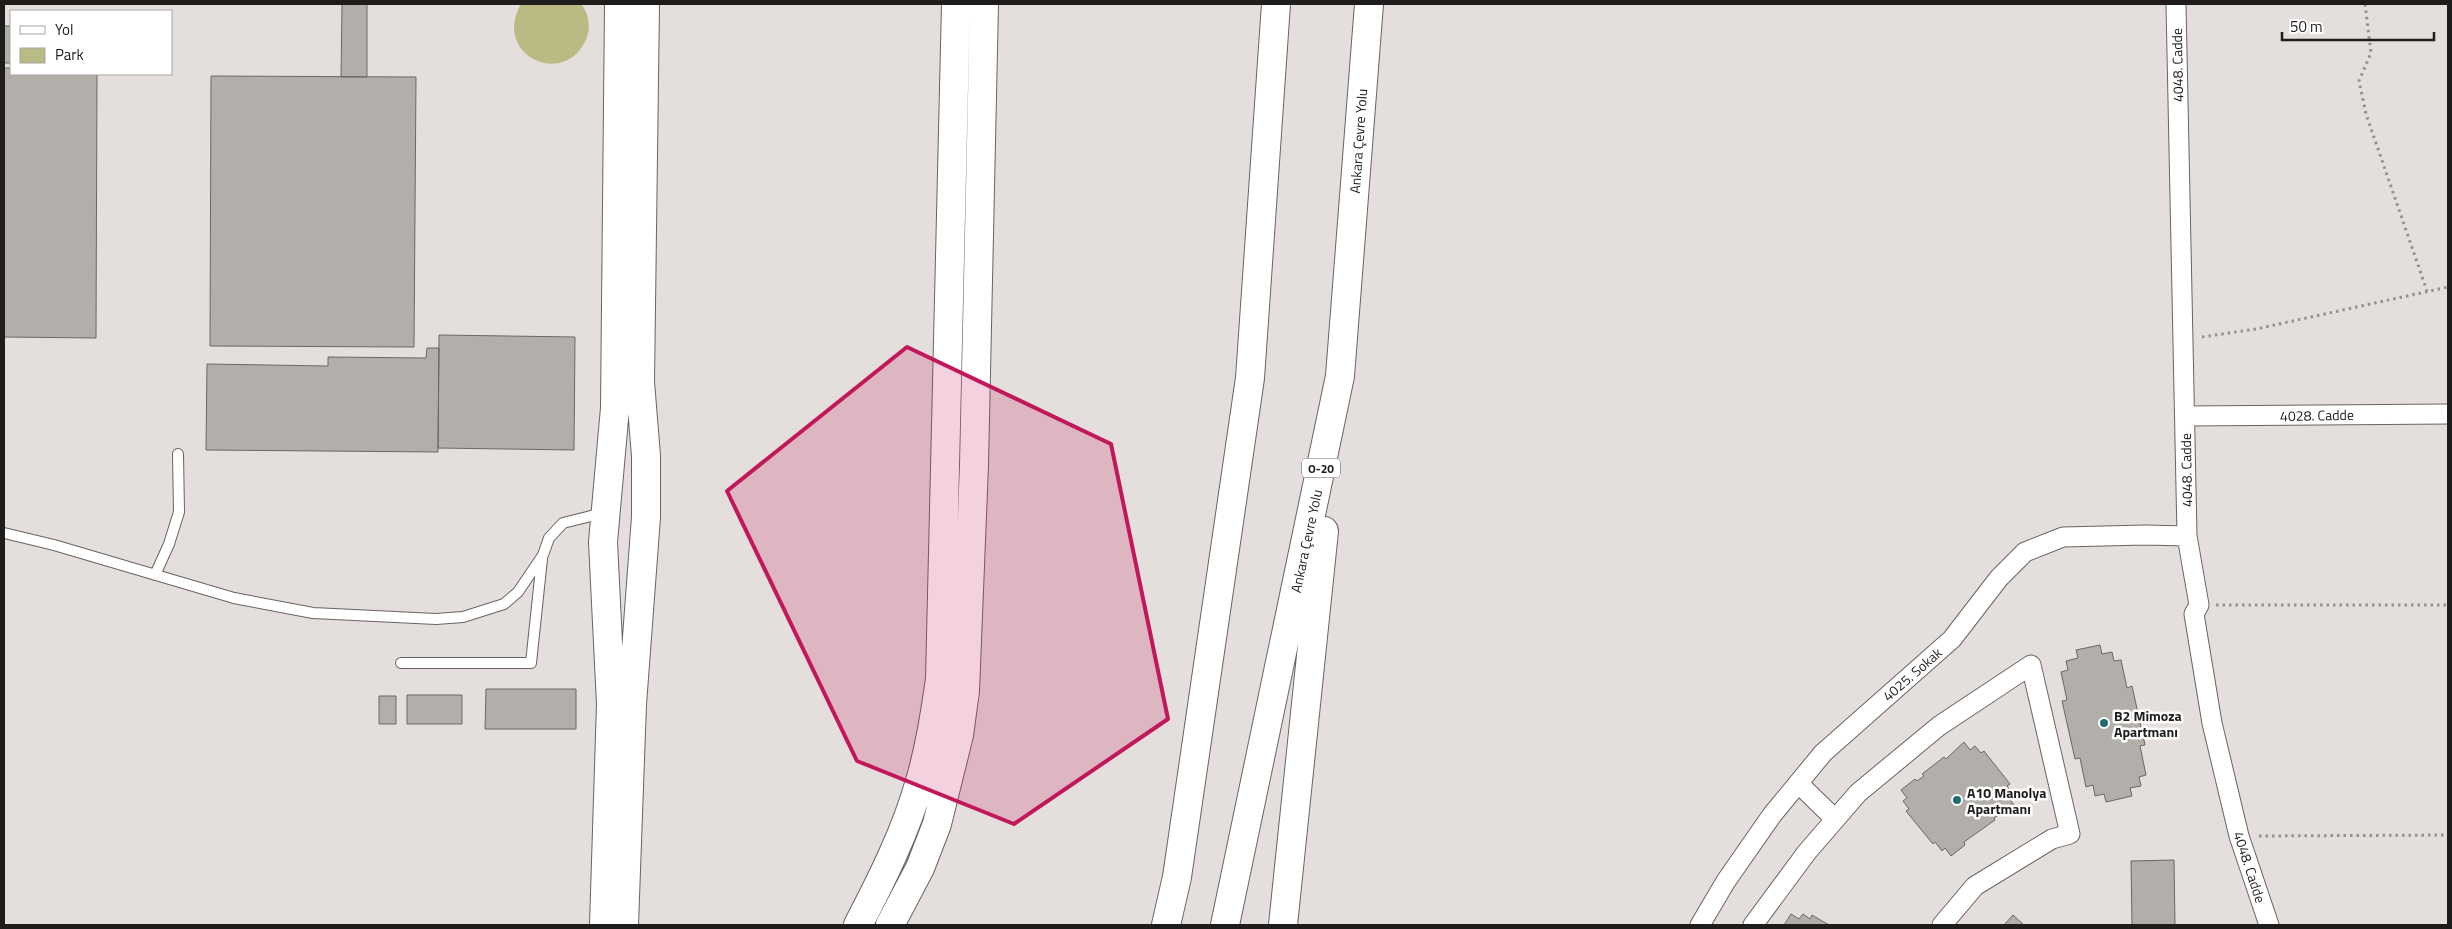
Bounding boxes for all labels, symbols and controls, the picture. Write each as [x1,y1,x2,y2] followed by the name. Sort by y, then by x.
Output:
[10,10,172,75] legend
[2282,10,2434,42] scale bar
[2290,15,2323,38] text: 50 m
[55,18,73,41] text: Yol
[2166,28,2188,102] street label: 4048. Cadde
[55,43,84,66] text: Park
[1344,88,1372,194] street label: Ankara Çevre Yolu
[2280,404,2354,426] street label: 4028. Cadde
[2175,433,2197,507] street label: 4048. Cadde
[1302,458,1340,478] road number: O-20
[1285,487,1327,595] street label: Ankara Çevre Yolu
[1878,642,1947,706] street label: 4025. Sokak
[2114,705,2182,742] place label: B2 Mimoza Apartmanı
[2098,717,2110,729] marker: B2 Mimoza Apartmanı
[1967,782,2046,819] place label: A10 Manolya Apartmanı
[1951,794,1963,806] marker: A10 Manolya Apartmanı
[2229,829,2271,905] street label: 4048. Cadde

